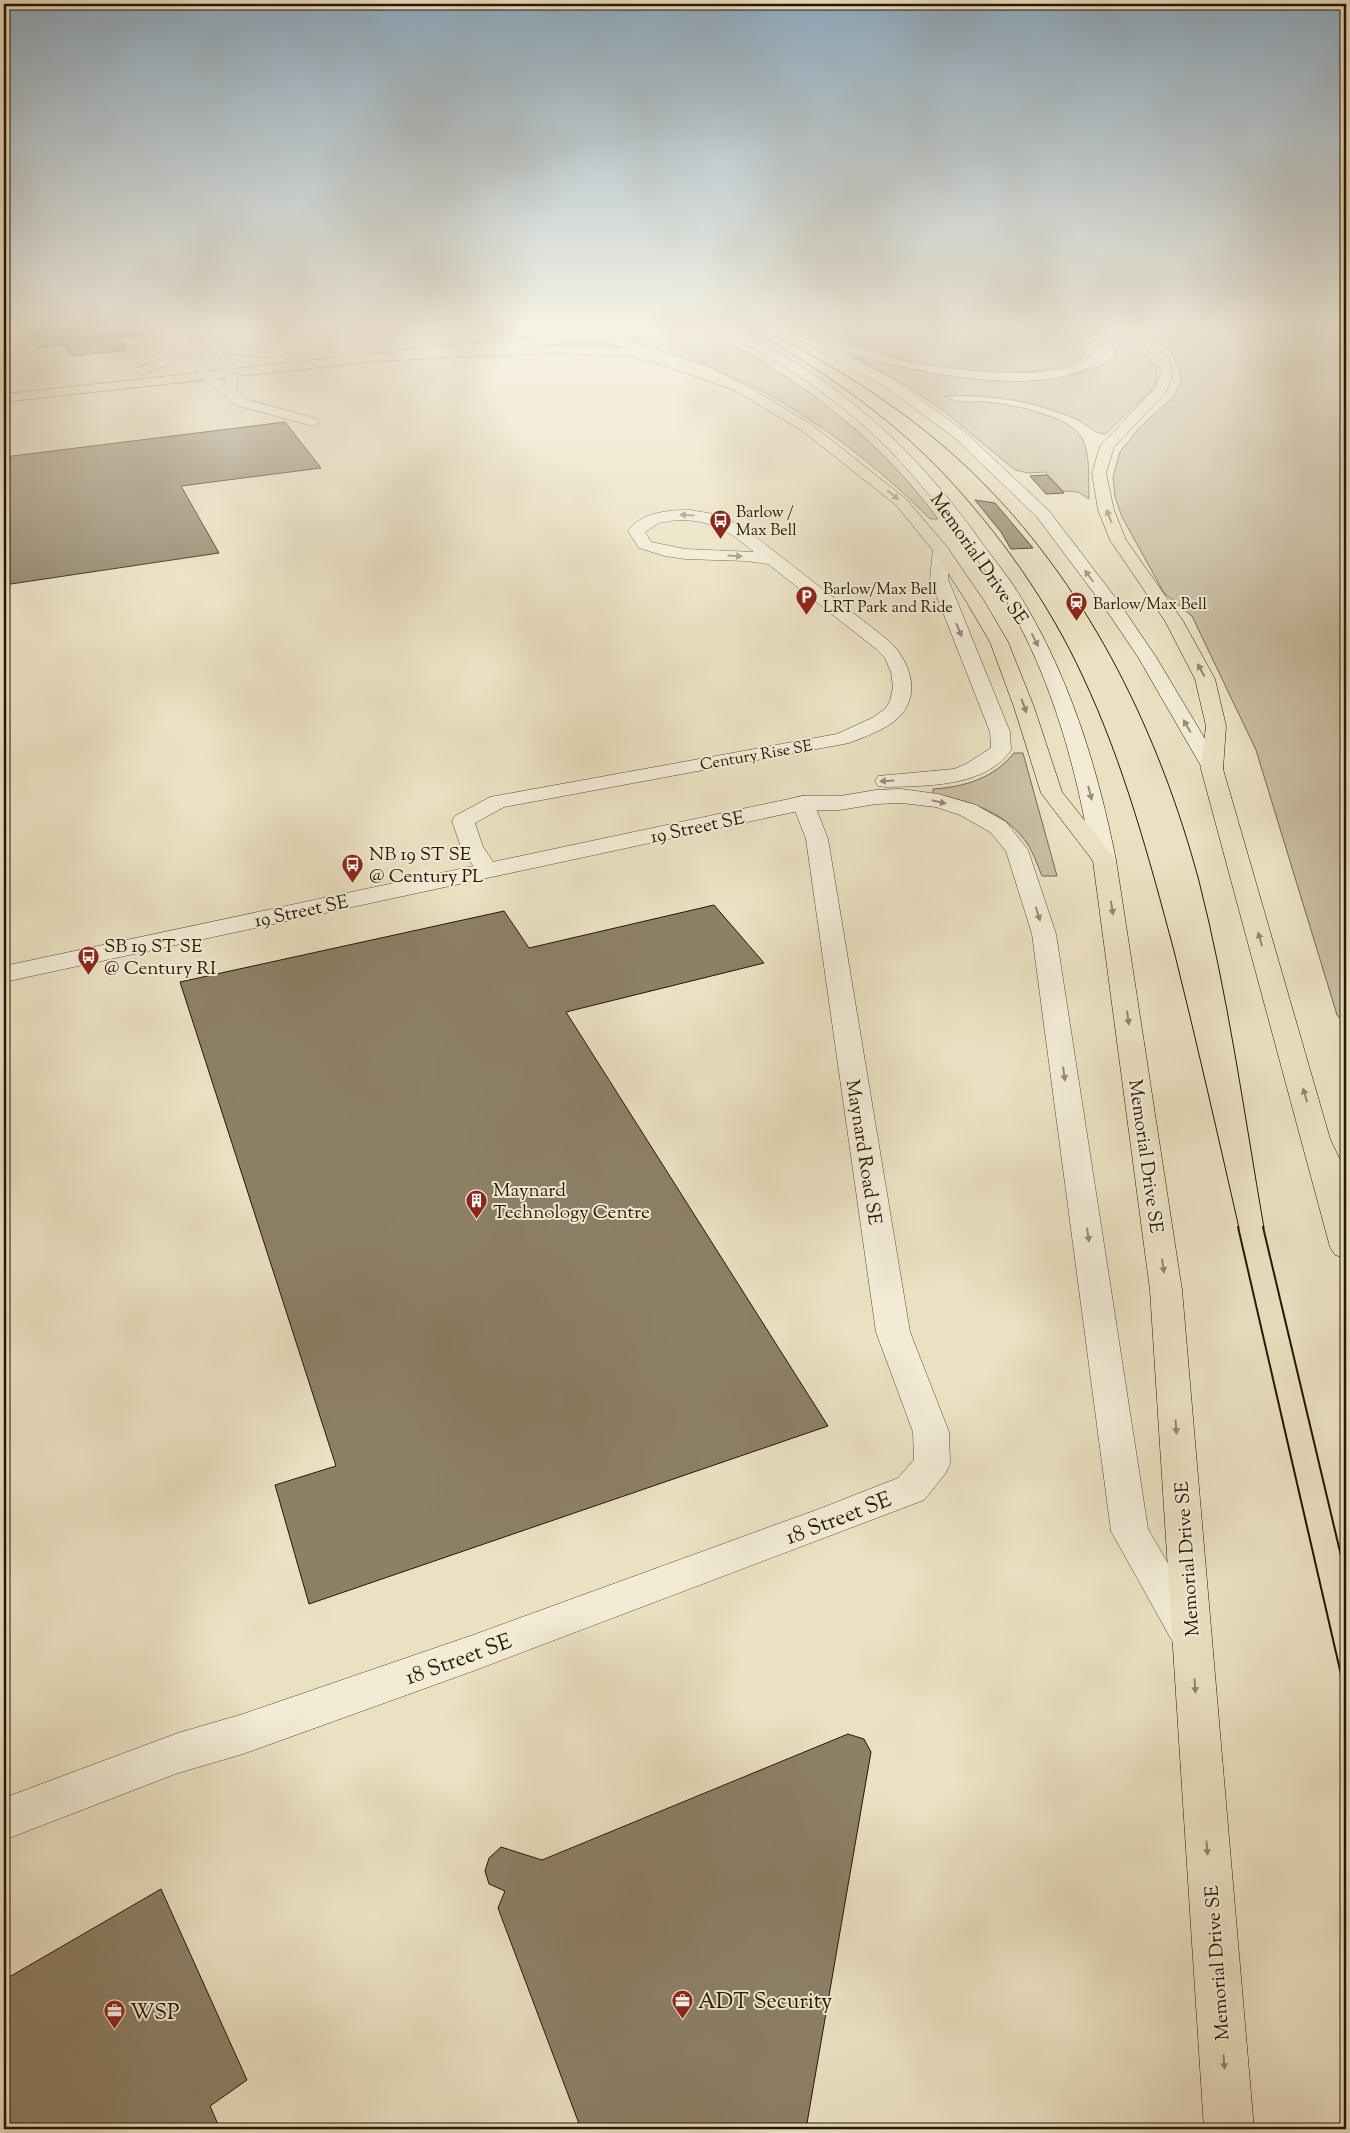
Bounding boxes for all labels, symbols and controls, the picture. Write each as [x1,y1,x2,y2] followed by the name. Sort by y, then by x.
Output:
[922,488,1034,631] street label: Memorial Drive SE
[886,490,899,501] one-way arrow
[736,502,797,543] place label: Barlow / Max Bell
[708,508,732,539] bus stop icon: Barlow / Max Bell
[1104,509,1112,523] one-way arrow
[678,511,694,519] one-way arrow
[727,552,743,560] one-way arrow
[1084,570,1095,583] one-way arrow
[823,579,953,620] place label: Barlow/Max Bell LRT Park and Ride
[795,585,819,616] parking icon: Barlow/Max Bell LRT Park and Ride
[1065,591,1089,622] station icon: Barlow/Max Bell
[1093,594,1207,617] place label: Barlow/Max Bell
[956,623,964,637] one-way arrow
[1031,633,1039,647] one-way arrow
[1197,663,1205,677] one-way arrow
[1020,699,1028,714] one-way arrow
[1183,720,1192,733] one-way arrow
[698,735,815,778] street label: Century Rise SE
[878,777,894,785] one-way arrow
[1086,785,1094,800] one-way arrow
[931,798,946,806] one-way arrow
[648,805,748,852] street label: 19 Street SE
[369,842,484,891] place label: NB 19 ST SE @ Century PL
[341,852,365,883] bus stop icon: NB 19 ST SE @ Century PL
[252,889,352,936] street label: 19 Street SE
[1108,901,1116,917] one-way arrow
[1035,907,1042,922] one-way arrow
[1255,932,1263,947] one-way arrow
[104,934,216,983] place label: SB 19 ST SE @ Century RI
[76,944,100,975] bus stop icon: SB 19 ST SE @ Century RI
[1124,1010,1132,1026] one-way arrow
[1061,1067,1069,1083] one-way arrow
[838,1078,887,1227] street label: Maynard Road SE
[1120,1078,1169,1236] street label: Memorial Drive SE
[1300,1088,1308,1103] one-way arrow
[493,1178,650,1227] place label: Maynard Technology Centre
[465,1188,489,1219] building icon: Maynard Technology Centre
[1084,1228,1092,1244] one-way arrow
[1159,1258,1167,1274] one-way arrow
[1172,1420,1180,1436] one-way arrow
[1170,1480,1207,1637] street label: Memorial Drive SE
[781,1485,897,1555] street label: 18 Street SE
[401,1627,517,1695] street label: 18 Street SE
[1191,1678,1199,1694] one-way arrow
[1204,1840,1212,1856] one-way arrow
[1200,1884,1237,2041] street label: Memorial Drive SE
[698,1987,832,2019] place label: ADT Security
[670,1988,694,2019] office icon: ADT Security
[130,1998,179,2030] place label: WSP
[102,1999,126,2030] office icon: WSP
[1220,2054,1228,2070] one-way arrow

